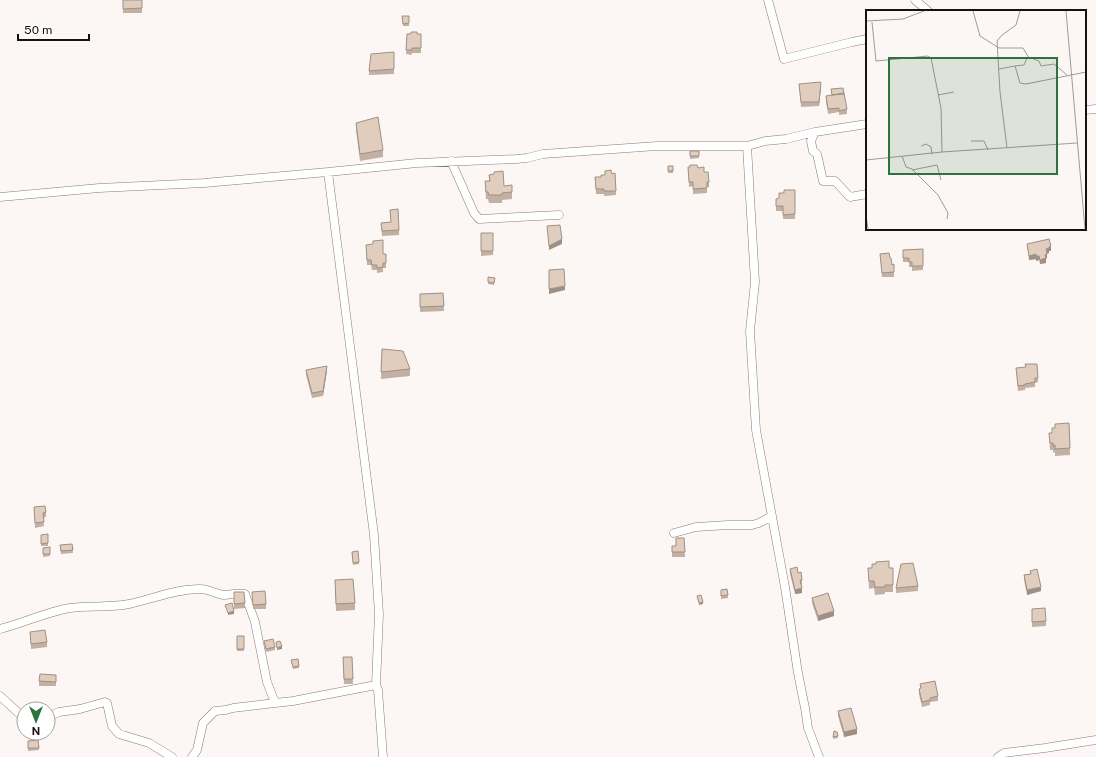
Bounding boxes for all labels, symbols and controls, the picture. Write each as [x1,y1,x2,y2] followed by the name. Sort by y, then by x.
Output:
[866,10,1086,230] inset map
[18,16,89,42] scale bar
[24,23,52,37] text: 50 m
[16,701,56,741] north arrow
[32,725,40,737] text: N

